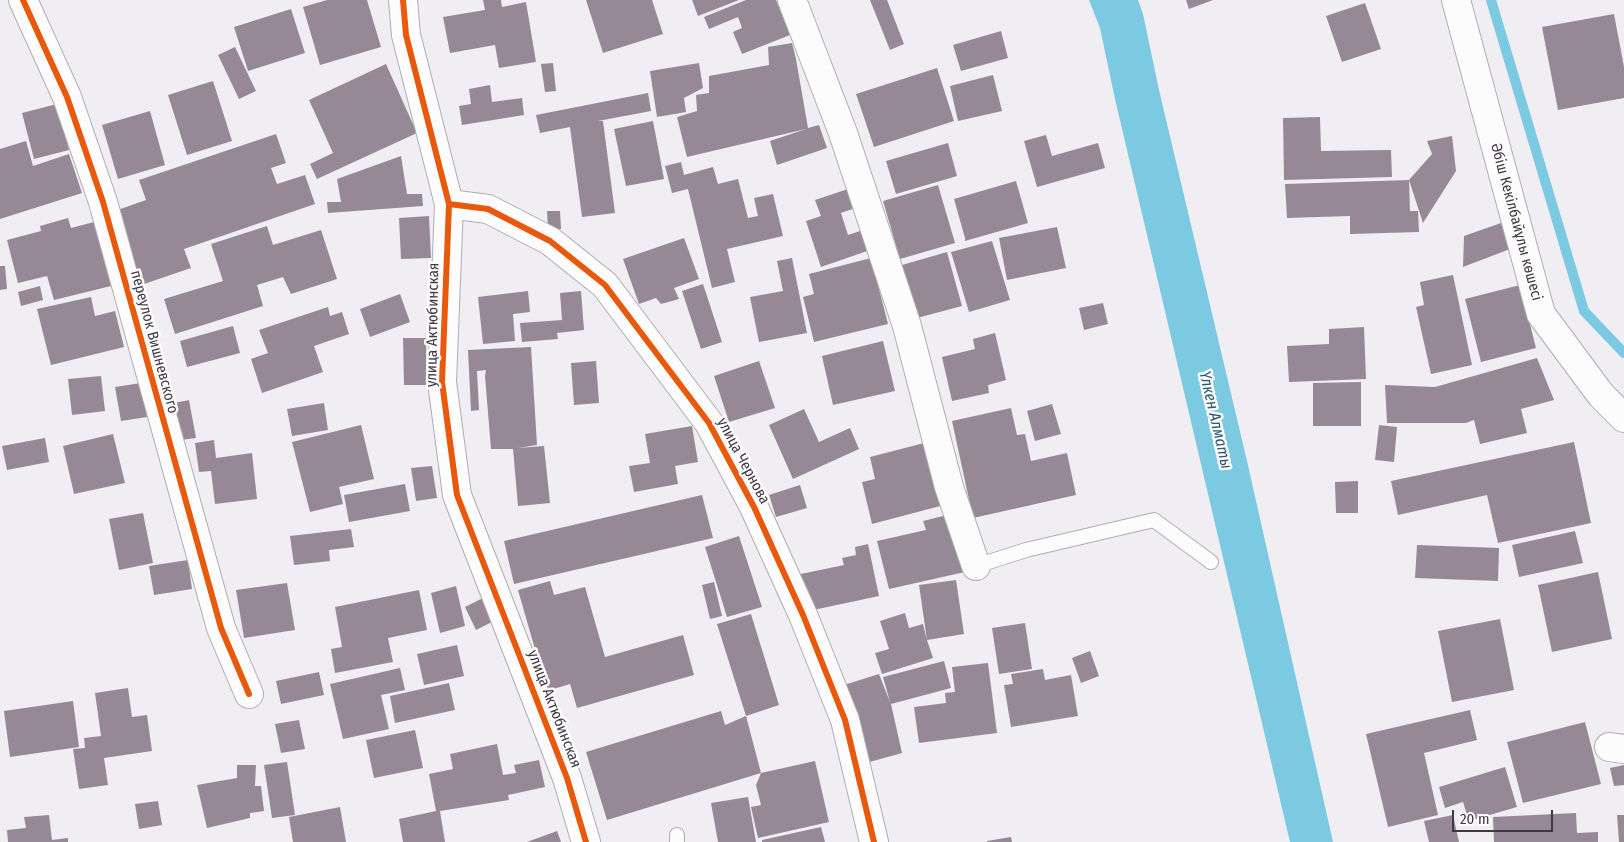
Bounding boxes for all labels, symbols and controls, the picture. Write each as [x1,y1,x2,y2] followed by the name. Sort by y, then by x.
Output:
[1486,141,1546,303] street label: Әбіш Кекілбайұлы көшесі
[423,263,443,387] street label: улица Актюбинская
[126,268,182,416] street label: переулок Вишневского
[1194,369,1236,471] water label: Үлкен Алматы
[713,415,773,507] street label: улица Чернова
[523,648,585,770] street label: улица Актюбинская
[1454,800,1555,832] scale bar
[1460,810,1490,828] text: 20 m

